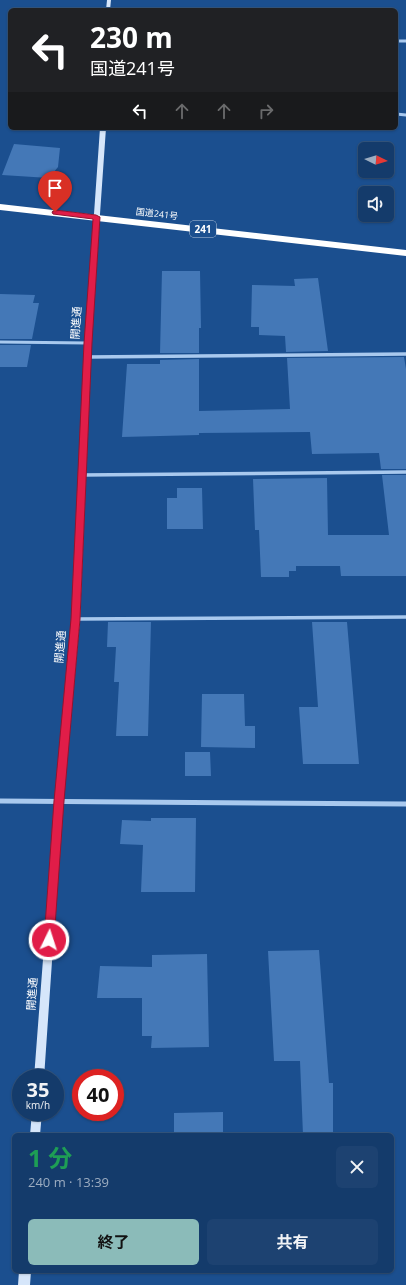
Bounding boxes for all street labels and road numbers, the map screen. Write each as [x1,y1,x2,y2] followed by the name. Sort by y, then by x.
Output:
[135,204,179,223] street label: 国道241号
[190,221,216,237] road number: 241
[67,306,84,340] street label: 開進通
[51,630,68,664] street label: 開進通
[23,977,40,1011] street label: 開進通

